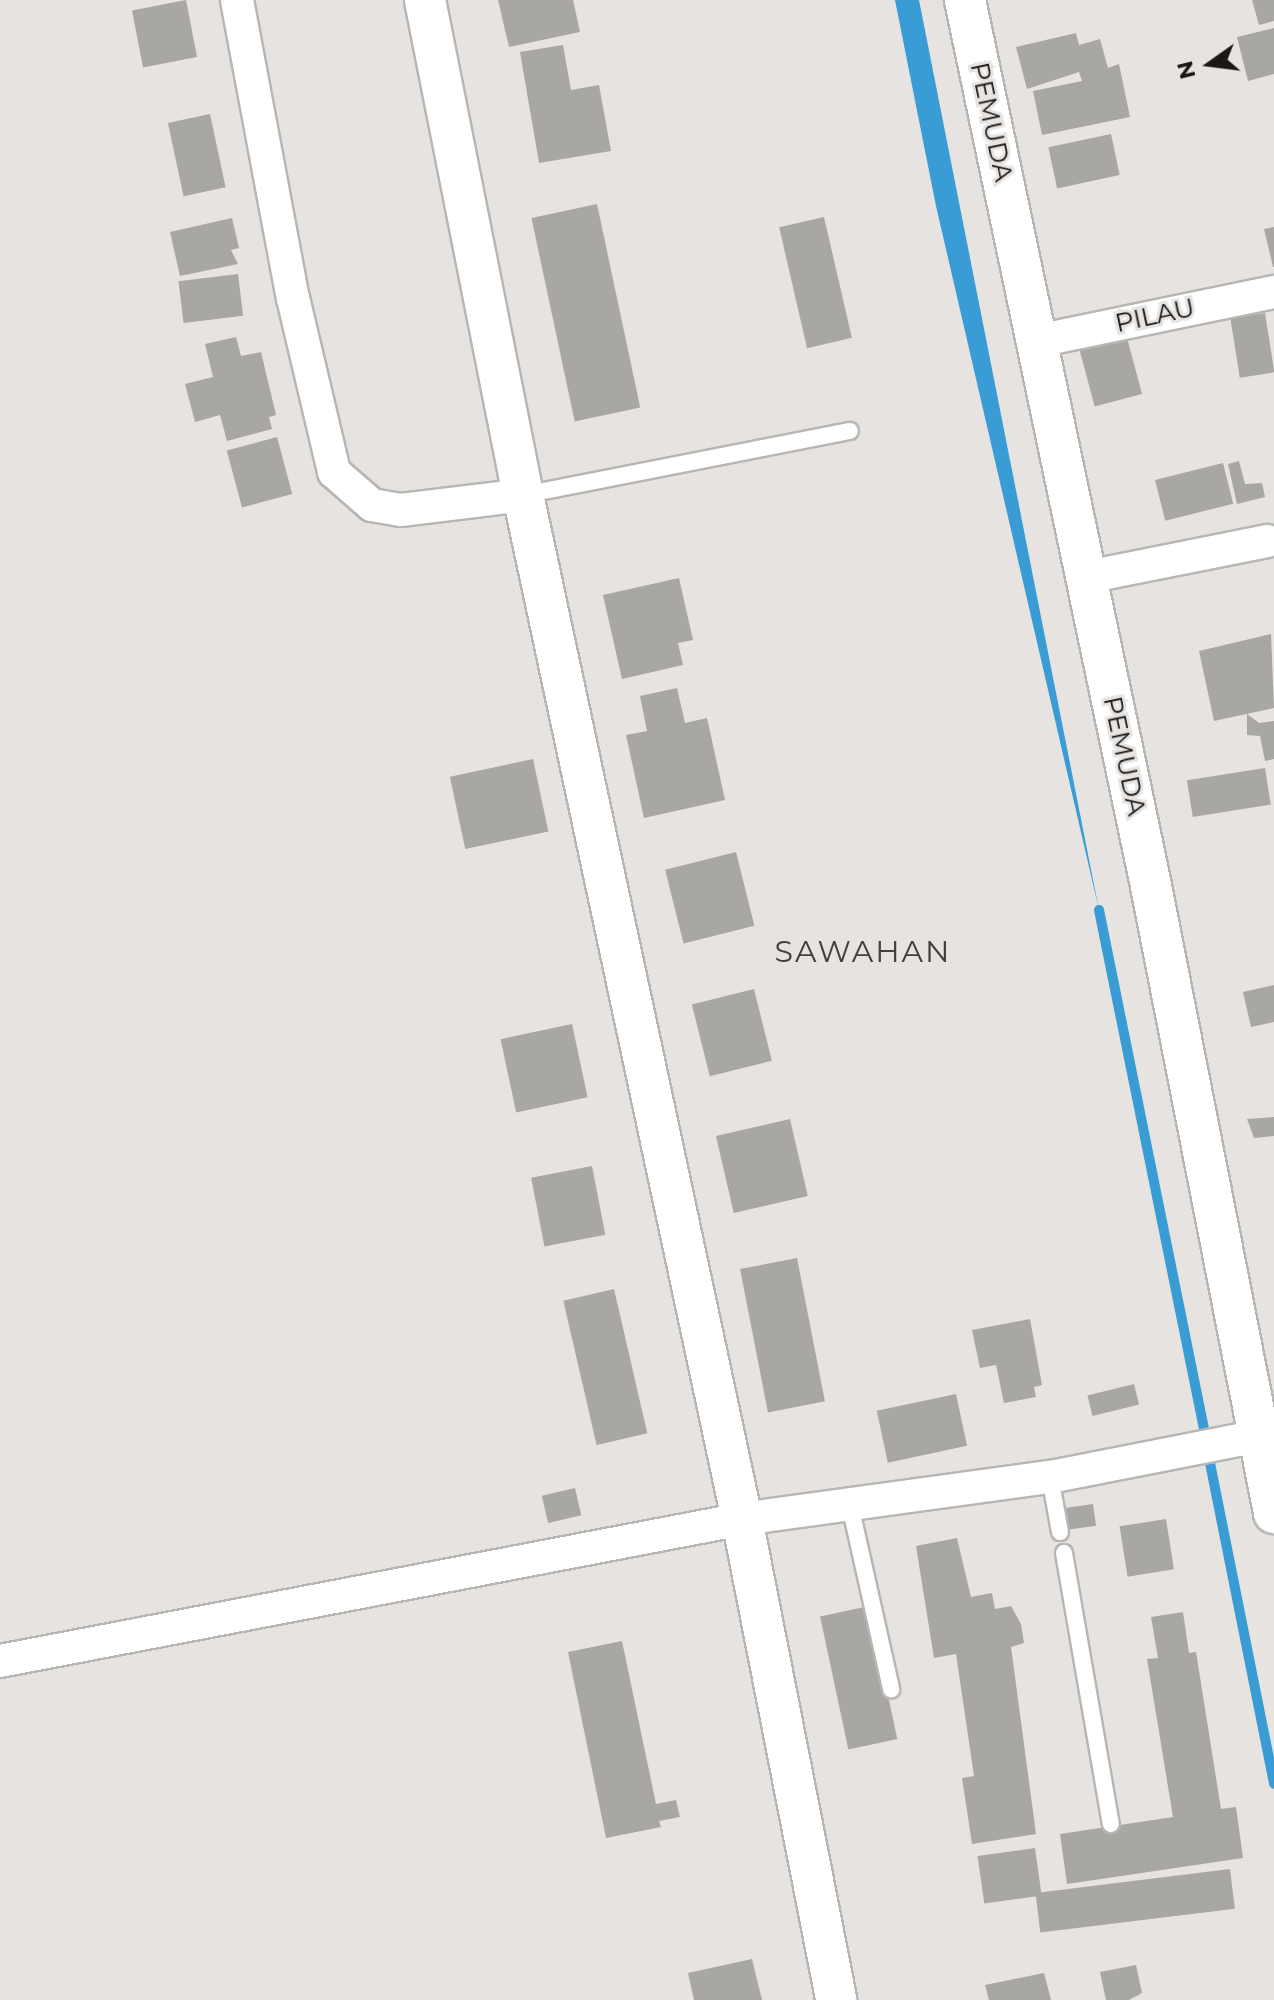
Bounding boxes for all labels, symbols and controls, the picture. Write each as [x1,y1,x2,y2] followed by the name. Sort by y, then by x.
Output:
[1170,24,1250,104] north arrow
[1171,58,1201,82] text: N
[963,60,1019,184] street label: PEMUDA
[1112,292,1198,340] street label: PILAU
[1096,694,1152,818] street label: PEMUDA
[775,934,951,970] district label: SAWAHAN

